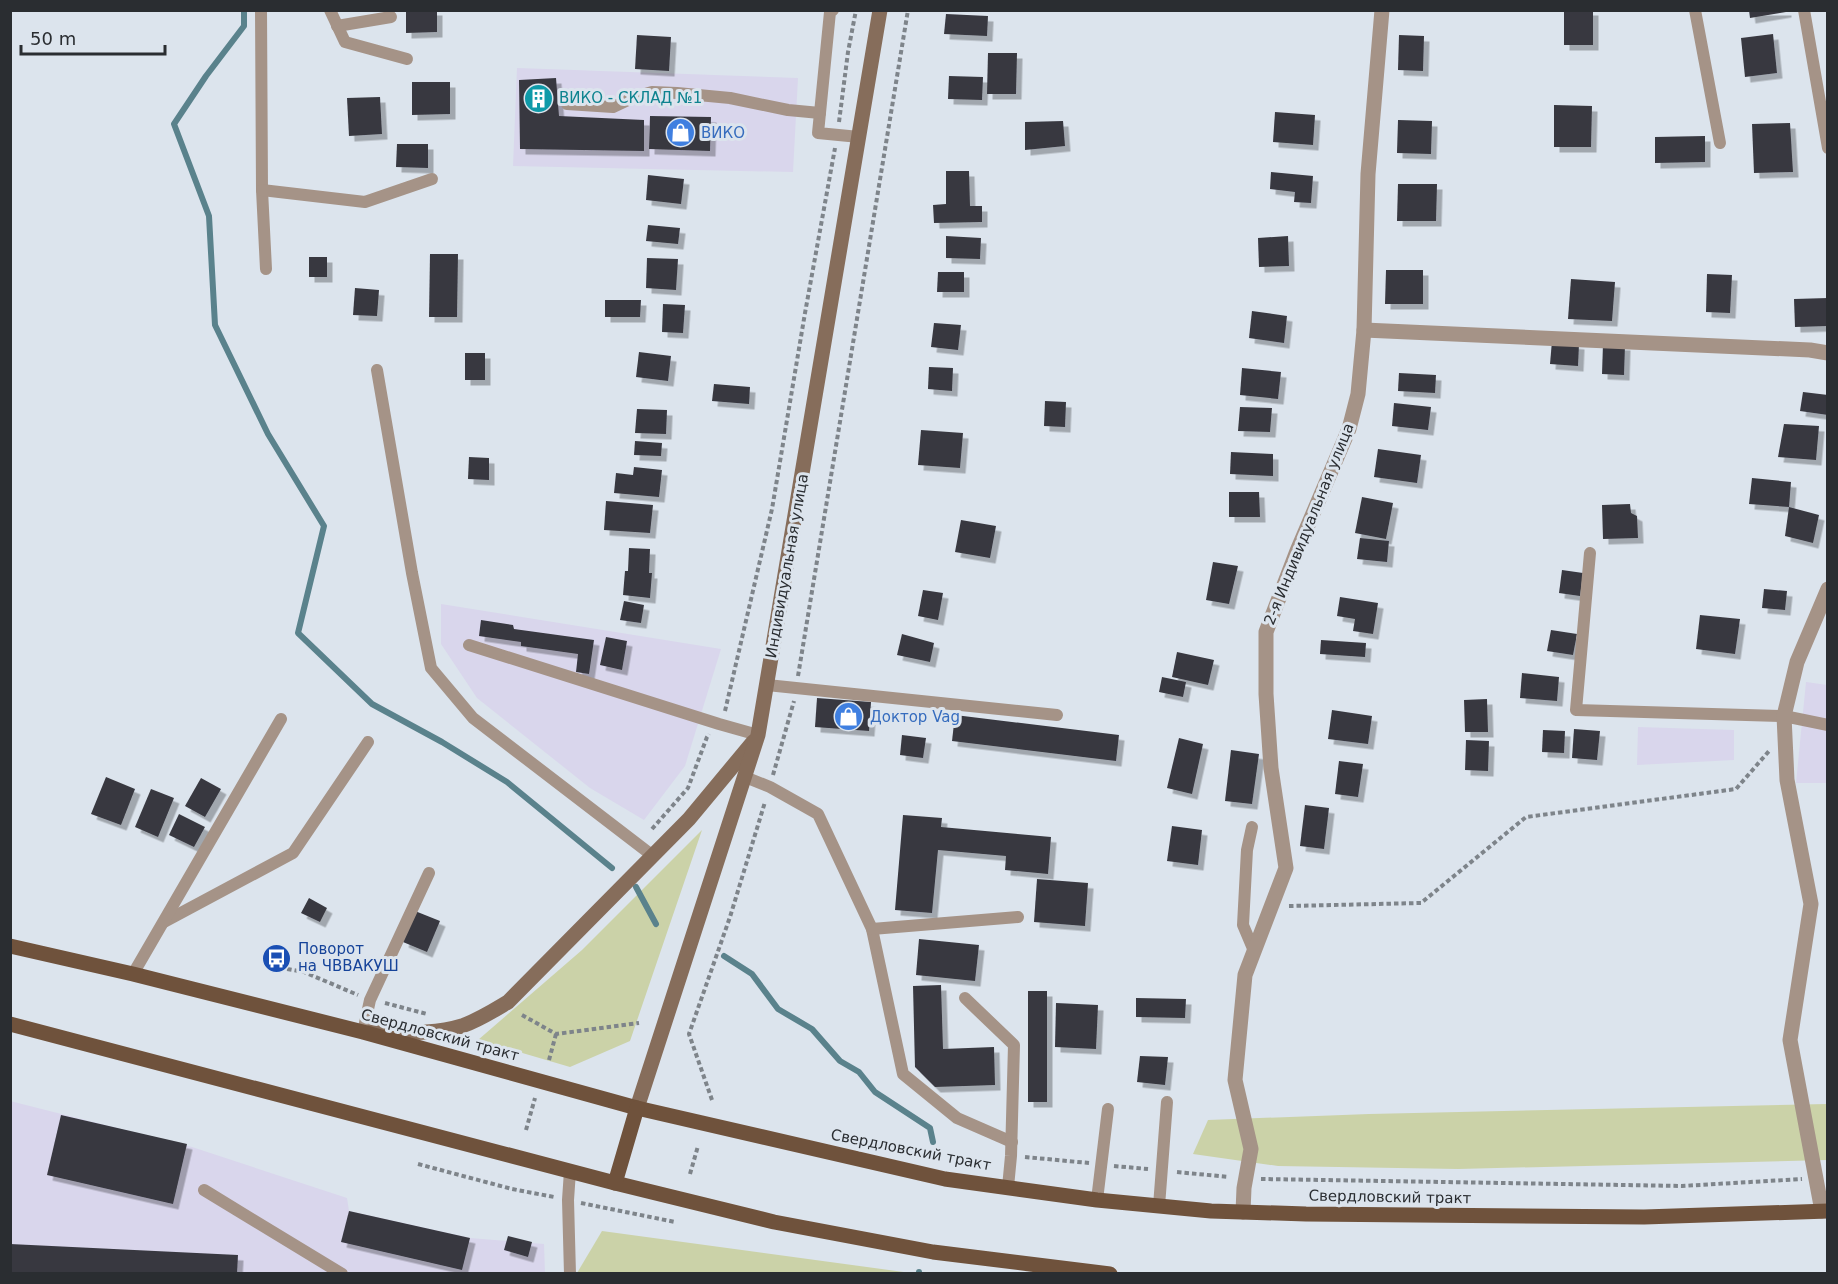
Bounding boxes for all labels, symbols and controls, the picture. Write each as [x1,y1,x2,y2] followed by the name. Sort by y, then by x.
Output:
[21,18,165,56] scale bar
[30,28,76,49] text: 50 m
[522,82,554,114] building icon: ВИКО - СКЛАД №1
[559,89,702,107] place label: ВИКО - СКЛАД №1
[664,117,696,149] shop icon: ВИКО
[701,124,745,142] place label: ВИКО
[1260,421,1358,627] street label: 2-я Индивидуальная улица
[762,472,812,660] street label: Индивидуальная улица
[833,701,865,733] shop icon: Доктор Vag
[870,708,960,726] place label: Доктор Vag
[298,940,399,975] place label: Поворот на ЧВВАКУШ
[261,942,293,974] bus stop icon: Поворот на ЧВВАКУШ
[359,1005,521,1065] street label: Свердловский тракт
[829,1126,993,1174] street label: Свердловский тракт
[1308,1187,1472,1207] street label: Свердловский тракт

